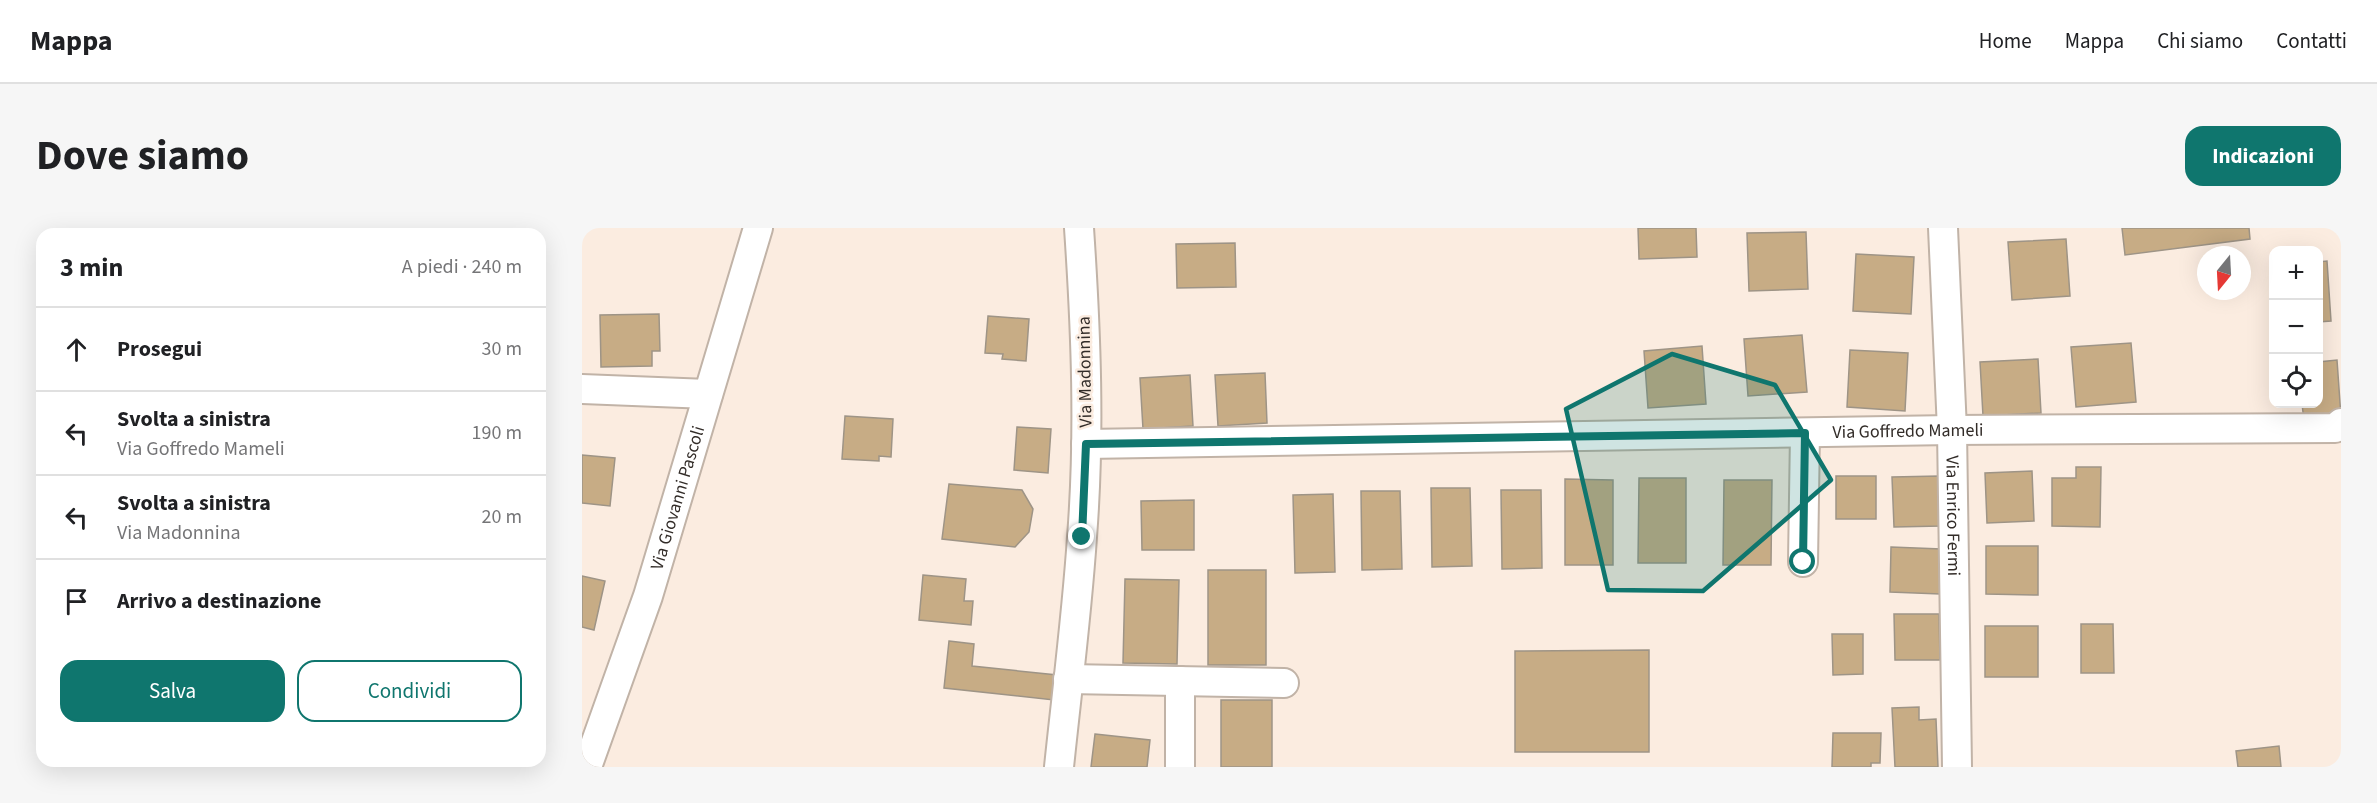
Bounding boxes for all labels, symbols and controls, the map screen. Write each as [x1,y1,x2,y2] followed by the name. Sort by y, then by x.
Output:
[30,21,113,61] text: Mappa
[1979,26,2032,56] text: Home
[2065,26,2124,56] text: Mappa
[2157,26,2243,56] text: Chi siamo
[2276,26,2347,56] text: Contatti
[36,126,249,186] text: Dove siamo
[2185,126,2341,186] button: Indicazioni
[2197,246,2251,300] north arrow
[2269,246,2323,408] map controls
[2269,246,2323,300] button: +
[60,249,123,286] text: 3 min
[402,253,522,281] text: A piedi · 240 m
[2269,300,2323,354] button: −
[1072,316,1098,428] street label: Via Madonnina
[60,333,93,366] icon: ahead
[117,333,202,365] text: Prosegui
[482,335,522,363] text: 30 m
[2269,354,2323,408] button: locate
[117,403,271,435] text: Svolta a sinistra
[60,417,93,450] icon: left
[1832,417,1983,444] street label: Via Goffredo Mameli
[472,419,522,447] text: 190 m
[644,423,711,573] street label: Via Giovanni Pascoli
[117,435,285,463] text: Via Goffredo Mameli
[1940,455,1967,576] street label: Via Enrico Fermi
[117,487,271,519] text: Svolta a sinistra
[60,501,93,534] icon: left
[482,503,522,531] text: 20 m
[117,519,241,547] text: Via Madonnina
[1068,523,1094,549] route end
[1789,548,1815,574] route start
[60,585,93,618] icon: arrive
[117,585,322,617] text: Arrivo a destinazione
[60,660,285,722] button: Salva
[297,660,522,722] button: Condividi

